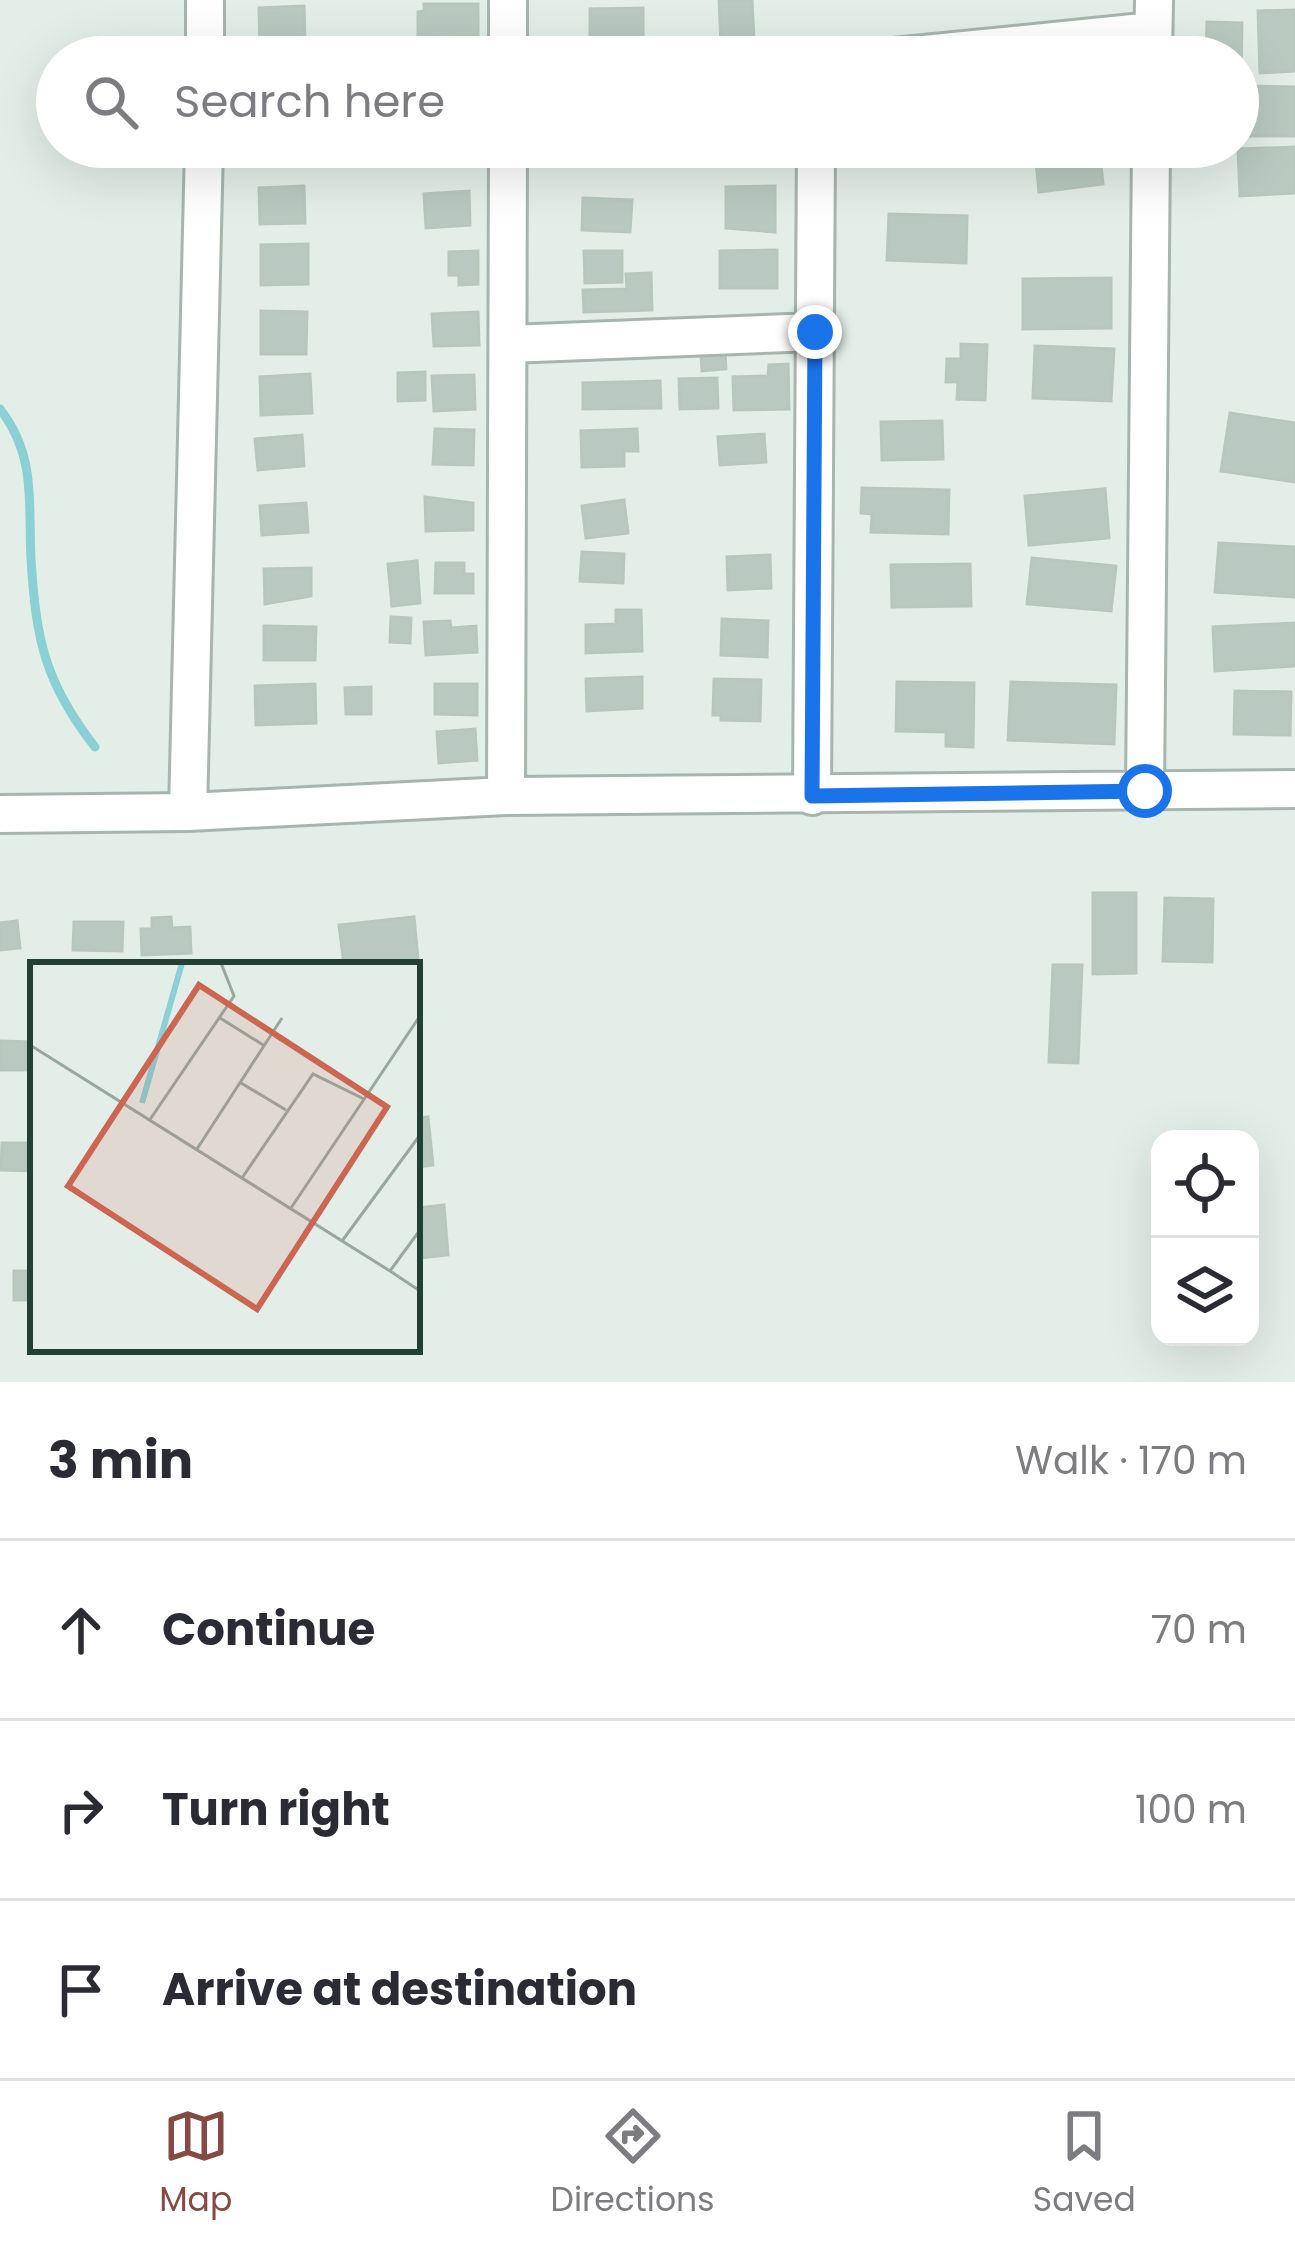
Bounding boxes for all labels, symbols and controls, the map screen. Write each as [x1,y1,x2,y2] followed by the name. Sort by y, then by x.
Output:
[36,36,1259,168] search box
[78,69,144,135] icon: search
[174,70,445,133] text: Search here
[788,305,842,359] route end
[1118,764,1172,818] route start
[30,962,420,1352] inset map
[1151,1130,1259,1346] map controls
[1151,1130,1259,1238] button: locate
[1151,1238,1259,1346] button: layers
[48,1424,193,1496] text: 3 min
[1015,1433,1247,1488] text: Walk · 170 m
[48,1597,114,1663] icon: ahead
[162,1598,375,1661] text: Continue
[1151,1602,1247,1657] text: 70 m
[48,1777,114,1843] icon: right
[162,1778,390,1841] text: Turn right
[1135,1782,1247,1837] text: 100 m
[48,1957,114,2023] icon: arrive
[162,1958,637,2021] text: Arrive at destination
[159,2103,232,2225] tab: Map
[551,2103,714,2225] tab: Directions
[1033,2103,1136,2225] tab: Saved

